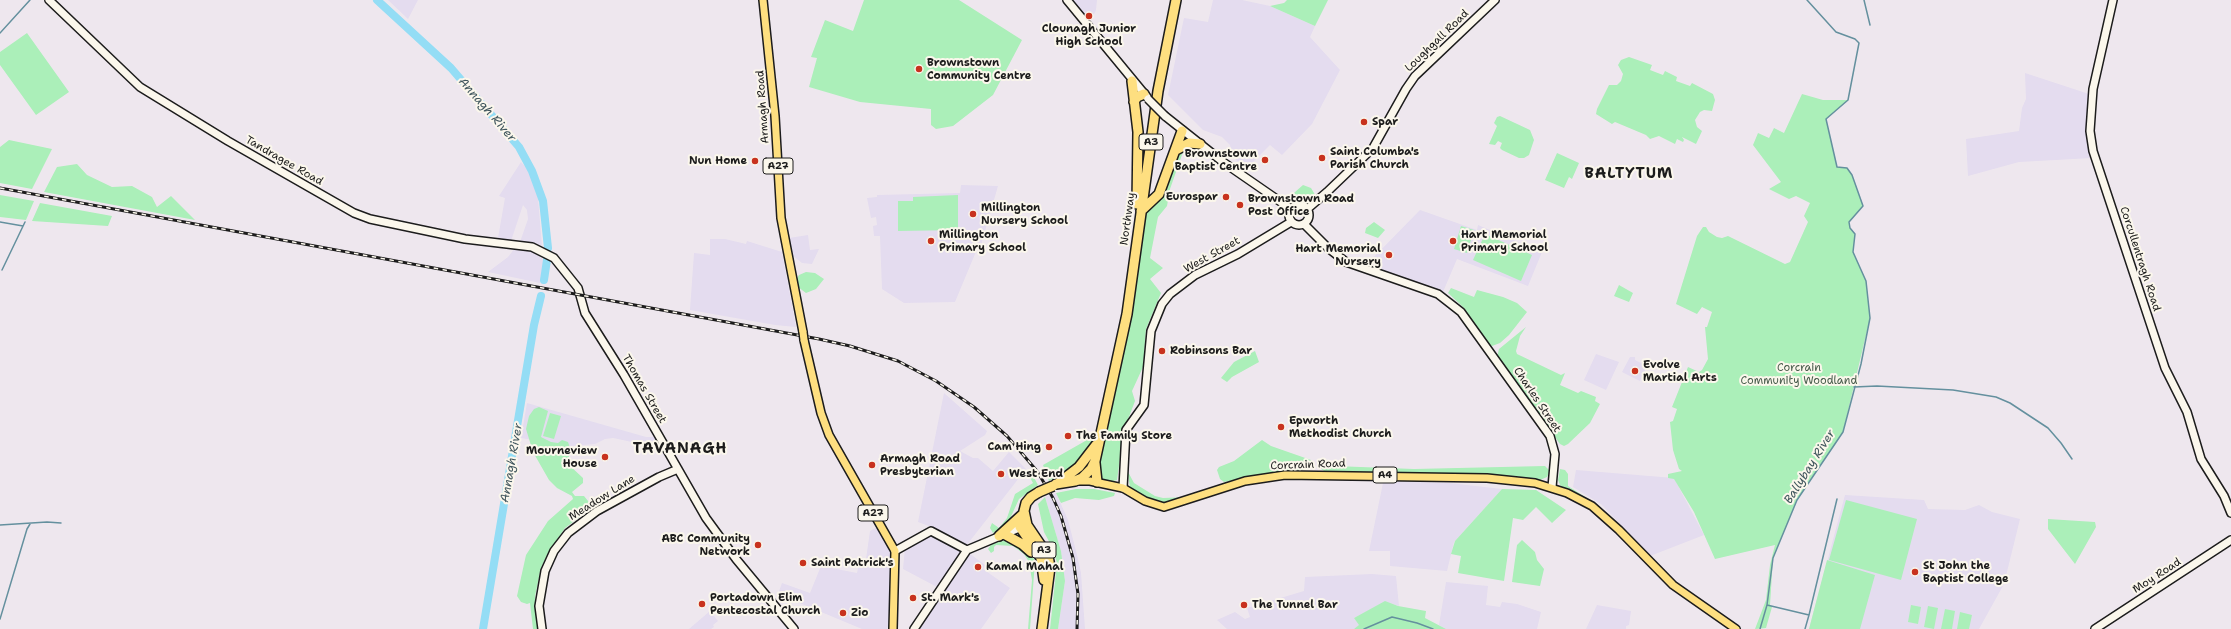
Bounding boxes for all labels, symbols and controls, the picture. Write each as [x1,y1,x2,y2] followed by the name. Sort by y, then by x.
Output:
[1402,7,1472,75] street label: Loughgall Road
[1084,11,1094,21] marker: Clounagh Junior High School
[1042,22,1136,48] place label: Clounagh Junior High School
[927,56,1031,82] place label: Brownstown Community Centre
[914,64,924,74] marker: Brownstown Community Centre
[754,70,772,144] street label: Armagh Road
[455,75,519,145] water label: Annagh River
[1372,115,1398,129] place label: Spar
[1359,117,1369,127] marker: Spar
[243,133,325,189] street label: Tandragee Road
[1139,134,1163,150] road number: A3
[1330,145,1419,171] place label: Saint Columba's Parish Church
[1175,147,1257,173] place label: Brownstown Baptist Centre
[1317,153,1327,163] marker: Saint Columba's Parish Church
[689,154,747,168] place label: Nun Home
[1260,155,1270,165] marker: Brownstown Baptist Centre
[750,156,760,166] marker: Nun Home
[763,158,793,174] road number: A27
[1584,165,1674,183] district label: BALTYTUM
[1166,190,1218,204] place label: Eurospar
[1118,192,1138,246] street label: Northway
[1221,192,1231,202] marker: Eurospar
[1248,192,1354,218] place label: Brownstown Road Post Office
[1235,200,1245,210] marker: Brownstown Road Post Office
[981,201,1068,227] place label: Millington Nursery School
[2117,205,2163,313] street label: Corcullentragh Road
[968,209,978,219] marker: Millington Nursery School
[939,228,1026,254] place label: Millington Primary School
[1461,228,1548,254] place label: Hart Memorial Primary School
[1182,234,1242,276] street label: West Street
[926,236,936,246] marker: Millington Primary School
[1448,236,1458,246] marker: Hart Memorial Primary School
[1295,242,1381,268] place label: Hart Memorial Nursery
[1384,250,1394,260] marker: Hart Memorial Nursery
[1170,344,1252,358] place label: Robinsons Bar
[1157,346,1167,356] marker: Robinsons Bar
[619,352,669,426] street label: Thomas Street
[1643,358,1717,384] place label: Evolve Martial Arts
[1741,361,1857,387] park label: Corcrain Community Woodland
[1510,365,1564,435] street label: Charles Street
[1630,366,1640,376] marker: Evolve Martial Arts
[1289,414,1392,440] place label: Epworth Methodist Church
[498,422,526,504] water label: Annagh River
[1276,422,1286,432] marker: Epworth Methodist Church
[1781,427,1839,507] water label: Ballybay River
[1076,429,1172,443] place label: The Family Store
[1063,431,1073,441] marker: The Family Store
[633,440,727,458] district label: TAVANAGH
[987,440,1041,454] place label: Cam Hing
[1044,442,1054,452] marker: Cam Hing
[526,444,597,470] place label: Mourneview House
[600,452,610,462] marker: Mourneview House
[880,452,960,478] place label: Armagh Road Presbyterian
[1270,457,1346,473] street label: Corcrain Road
[867,460,877,470] marker: Armagh Road Presbyterian
[1009,467,1063,481] place label: West End
[1373,467,1397,483] road number: A4
[996,469,1006,479] marker: West End
[566,472,638,524] street label: Meadow Lane
[858,505,888,521] road number: A27
[661,532,750,558] place label: ABC Community Network
[753,540,763,550] marker: ABC Community Network
[1032,542,1056,558] road number: A3
[811,556,893,570] place label: Saint Patrick's
[2130,556,2184,596] street label: Moy Road
[798,558,808,568] marker: Saint Patrick's
[1923,559,2009,585] place label: St John the Baptist College
[986,560,1064,574] place label: Kamal Mahal
[973,562,983,572] marker: Kamal Mahal
[1910,567,1920,577] marker: St John the Baptist College
[710,591,820,617] place label: Portadown Elim Pentecostal Church
[921,591,979,605] place label: St. Mark's
[908,593,918,603] marker: St. Mark's
[1252,598,1338,612] place label: The Tunnel Bar
[697,599,707,609] marker: Portadown Elim Pentecostal Church
[1239,600,1249,610] marker: The Tunnel Bar
[851,606,868,620] place label: Zio
[838,608,848,618] marker: Zio

